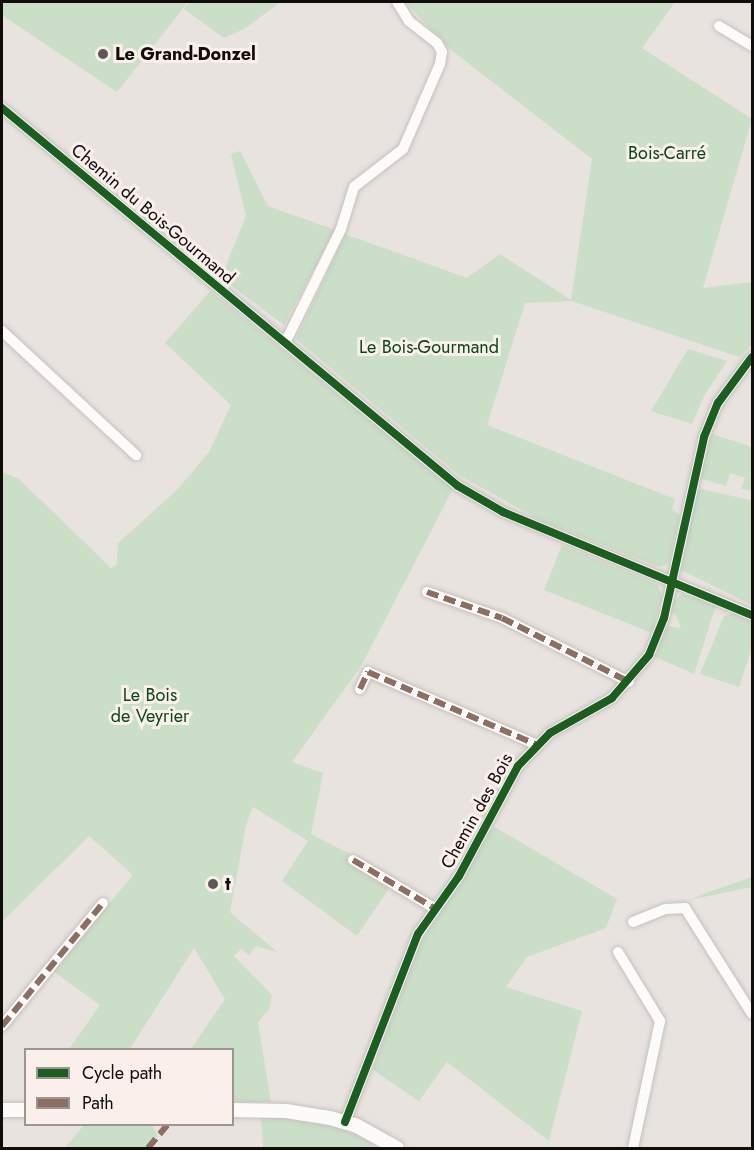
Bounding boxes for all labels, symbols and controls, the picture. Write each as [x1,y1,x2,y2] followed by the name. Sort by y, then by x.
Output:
[115,43,256,65] place label: Le Grand-Donzel
[96,47,110,61] marker: Le Grand-Donzel
[67,139,239,289] street label: Chemin du Bois-Gourmand
[628,142,706,164] park label: Bois-Carré
[359,336,499,358] park label: Le Bois-Gourmand
[111,685,189,728] park label: Le Bois de Veyrier
[436,750,518,872] street label: Chemin des Bois
[225,873,231,895] place label: t
[206,877,220,891] marker: t
[24,1048,234,1126] legend
[82,1060,162,1086] text: Cycle path
[82,1090,114,1116] text: Path

